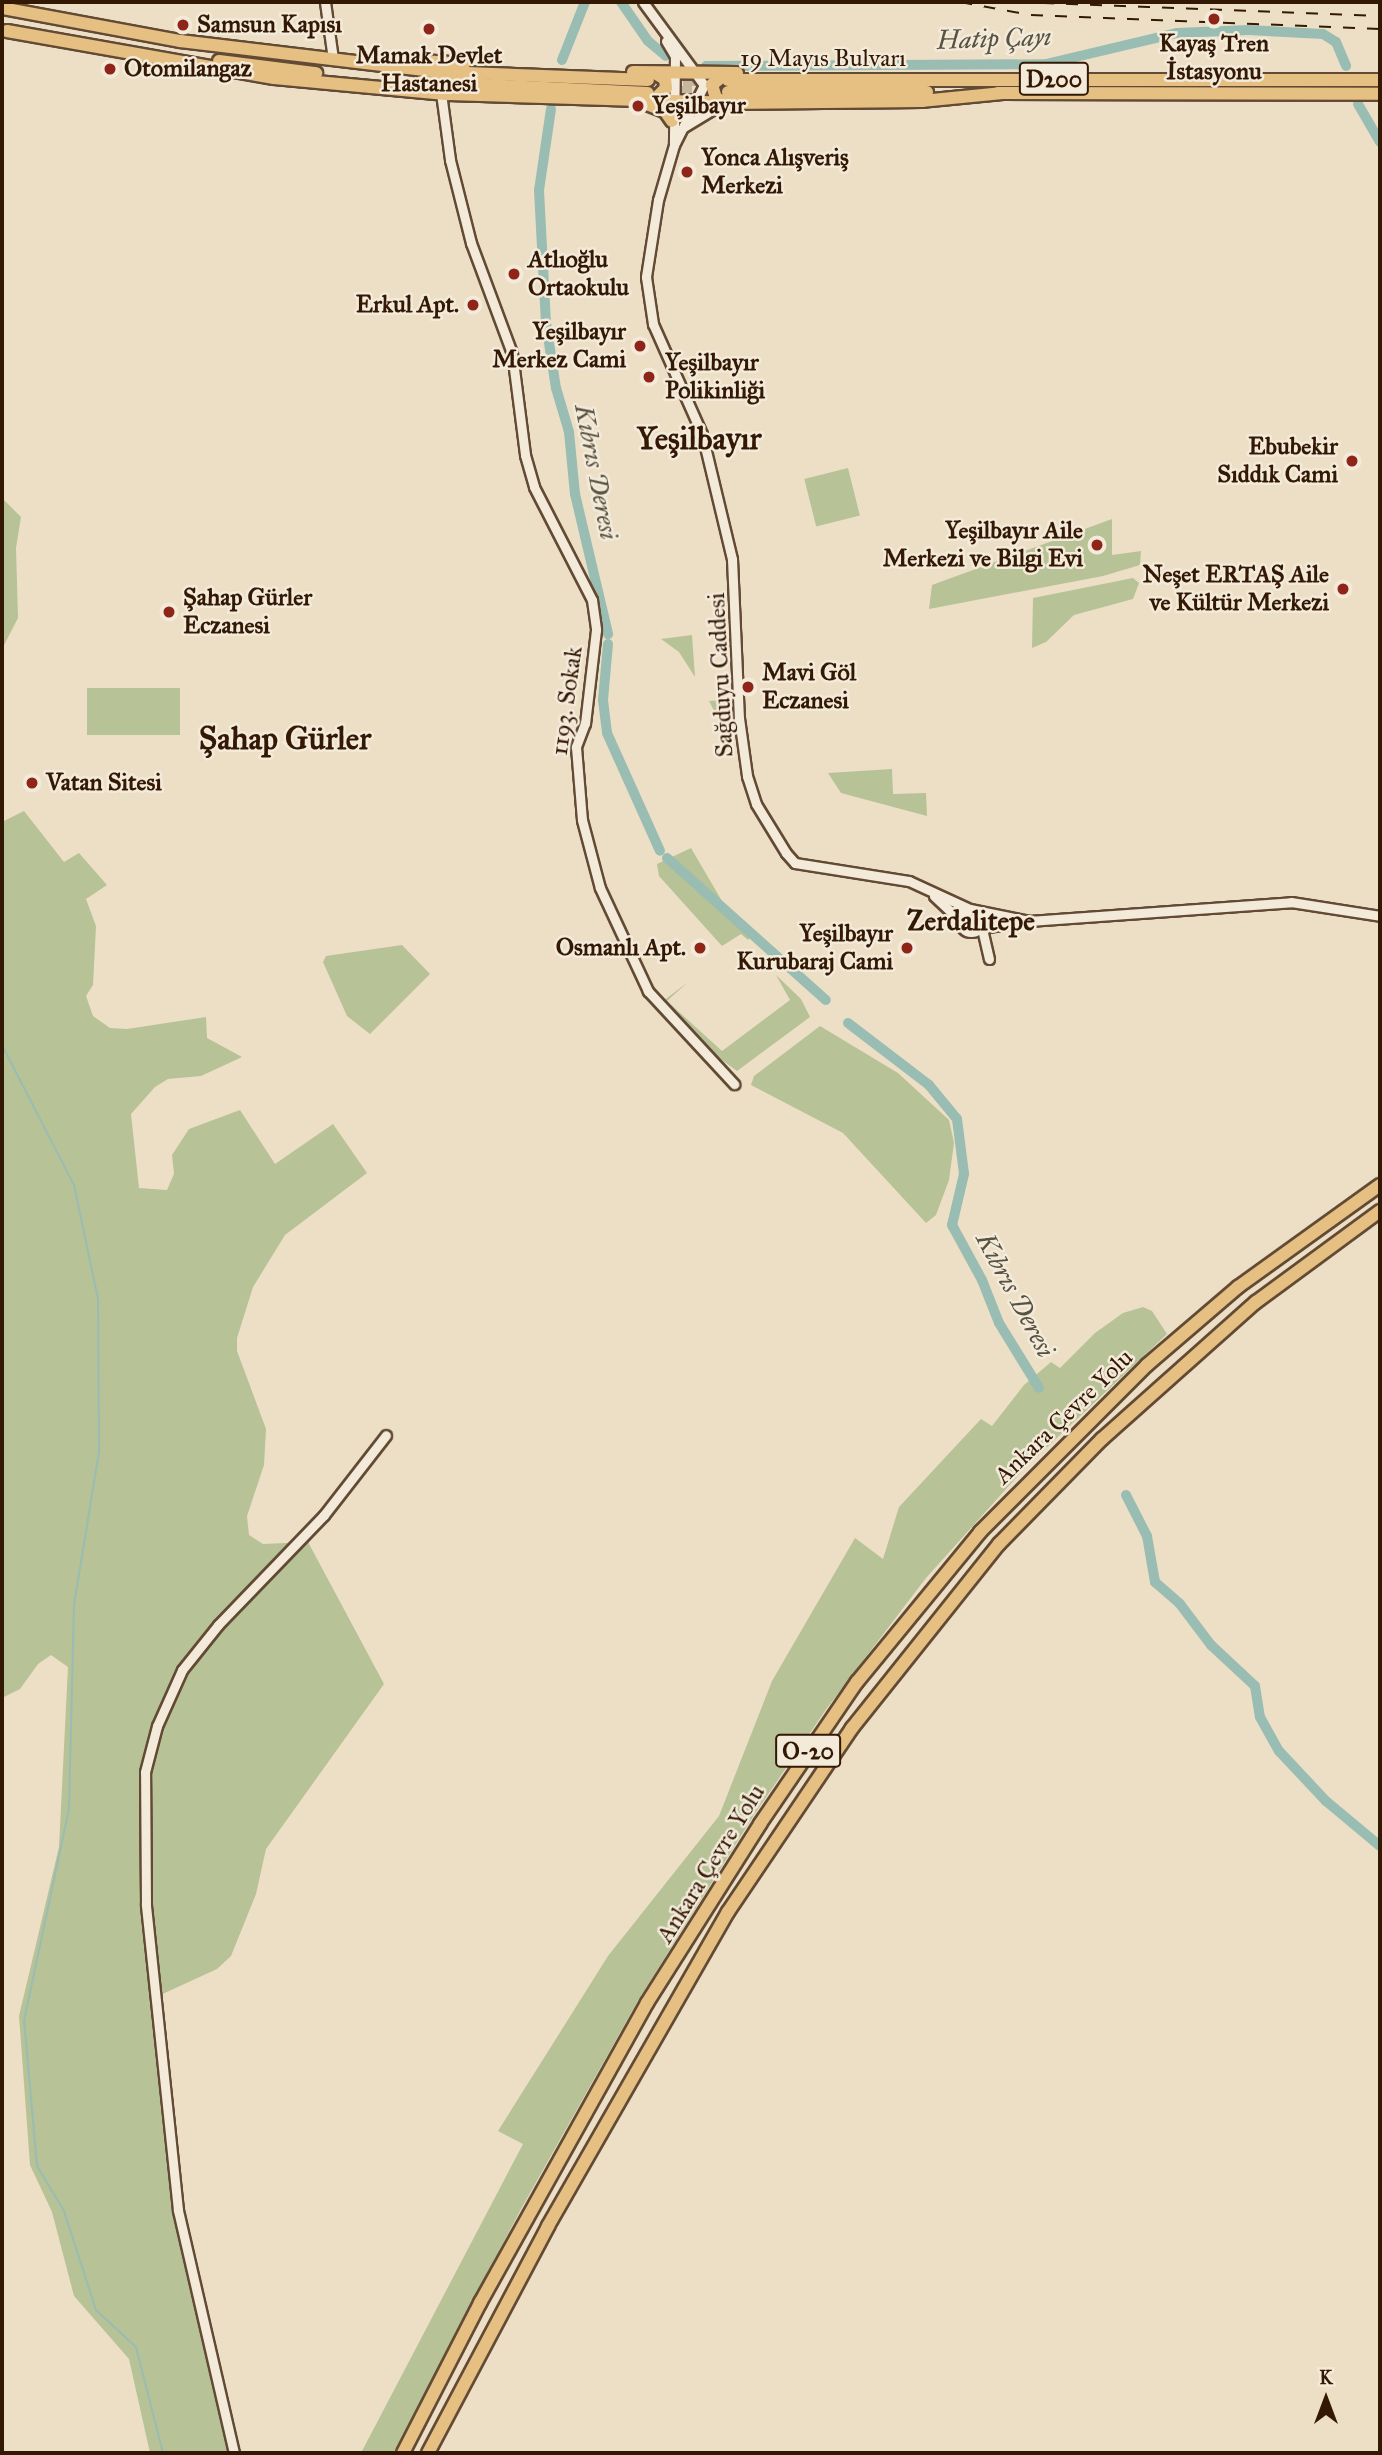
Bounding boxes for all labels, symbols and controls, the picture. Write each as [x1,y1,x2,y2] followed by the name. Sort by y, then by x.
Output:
[197,11,342,39] place label: Samsun Kapısı
[1206,11,1222,27] marker: Kayaş Tren İstasyonu
[175,17,191,33] marker: Samsun Kapısı
[419,19,439,39] marker: Mamak Devlet Hastanesi
[936,21,1052,57] water label: Hatip Çayı
[1159,30,1269,86] place label: Kayaş Tren İstasyonu
[356,42,502,98] place label: Mamak Devlet Hastanesi
[740,45,906,73] street label: 19 Mayıs Bulvarı
[124,55,252,83] place label: Otomilangaz
[1017,60,1091,99] road number: D200
[102,61,118,77] marker: Otomilangaz
[652,92,746,120] place label: Yeşilbayır
[630,98,646,114] marker: Yeşilbayır
[701,144,849,200] place label: Yonca Alışveriş Merkezi
[679,164,695,180] marker: Yonca Alışveriş Merkezi
[528,246,629,302] place label: Atlıoğlu Ortaokulu
[506,266,522,282] marker: Atlıoğlu Ortaokulu
[356,291,459,319] place label: Erkul Apt.
[465,297,481,313] marker: Erkul Apt.
[492,318,626,374] place label: Yeşilbayır Merkez Cami
[632,338,648,354] marker: Yeşilbayır Merkez Cami
[665,349,765,405] place label: Yeşilbayır Polikinliği
[639,367,659,387] marker: Yeşilbayır Polikinliği
[568,402,624,542] water label: Kıbrıs Deresi
[636,420,762,458] district label: Yeşilbayır
[1217,433,1338,489] place label: Ebubekir Sıddık Cami
[1344,453,1360,469] marker: Ebubekir Sıddık Cami
[883,517,1083,573] place label: Yeşilbayır Aile Merkezi ve Bilgi Evi
[1089,537,1105,553] marker: Yeşilbayır Aile Merkezi ve Bilgi Evi
[1143,561,1329,617] place label: Neşet ERTAŞ Aile ve Kültür Merkezi
[1335,581,1351,597] marker: Neşet ERTAŞ Aile ve Kültür Merkezi
[183,584,312,640] place label: Şahap Gürler Eczanesi
[702,592,740,758] street label: Sağduyu Caddesi
[161,604,177,620] marker: Şahap Gürler Eczanesi
[545,645,589,757] street label: 1193. Sokak
[762,659,856,715] place label: Mavi Göl Eczanesi
[740,679,756,695] marker: Mavi Göl Eczanesi
[199,720,371,758] district label: Şahap Gürler
[46,769,162,797] place label: Vatan Sitesi
[24,775,40,791] marker: Vatan Sitesi
[907,904,1035,938] district label: Zerdalitepe
[736,920,893,976] place label: Yeşilbayır Kurubaraj Cami
[556,934,686,962] place label: Osmanlı Apt.
[692,940,708,956] marker: Osmanlı Apt.
[899,940,915,956] marker: Yeşilbayır Kurubaraj Cami
[969,1227,1061,1363] water label: Kıbrıs Deresi
[989,1344,1139,1490] street label: Ankara Çevre Yolu
[775,1732,841,1770] road number: O-20
[651,1779,771,1949] street label: Ankara Çevre Yolu
[1291,2364,1361,2434] north arrow
[1319,2366,1333,2389] text: K

